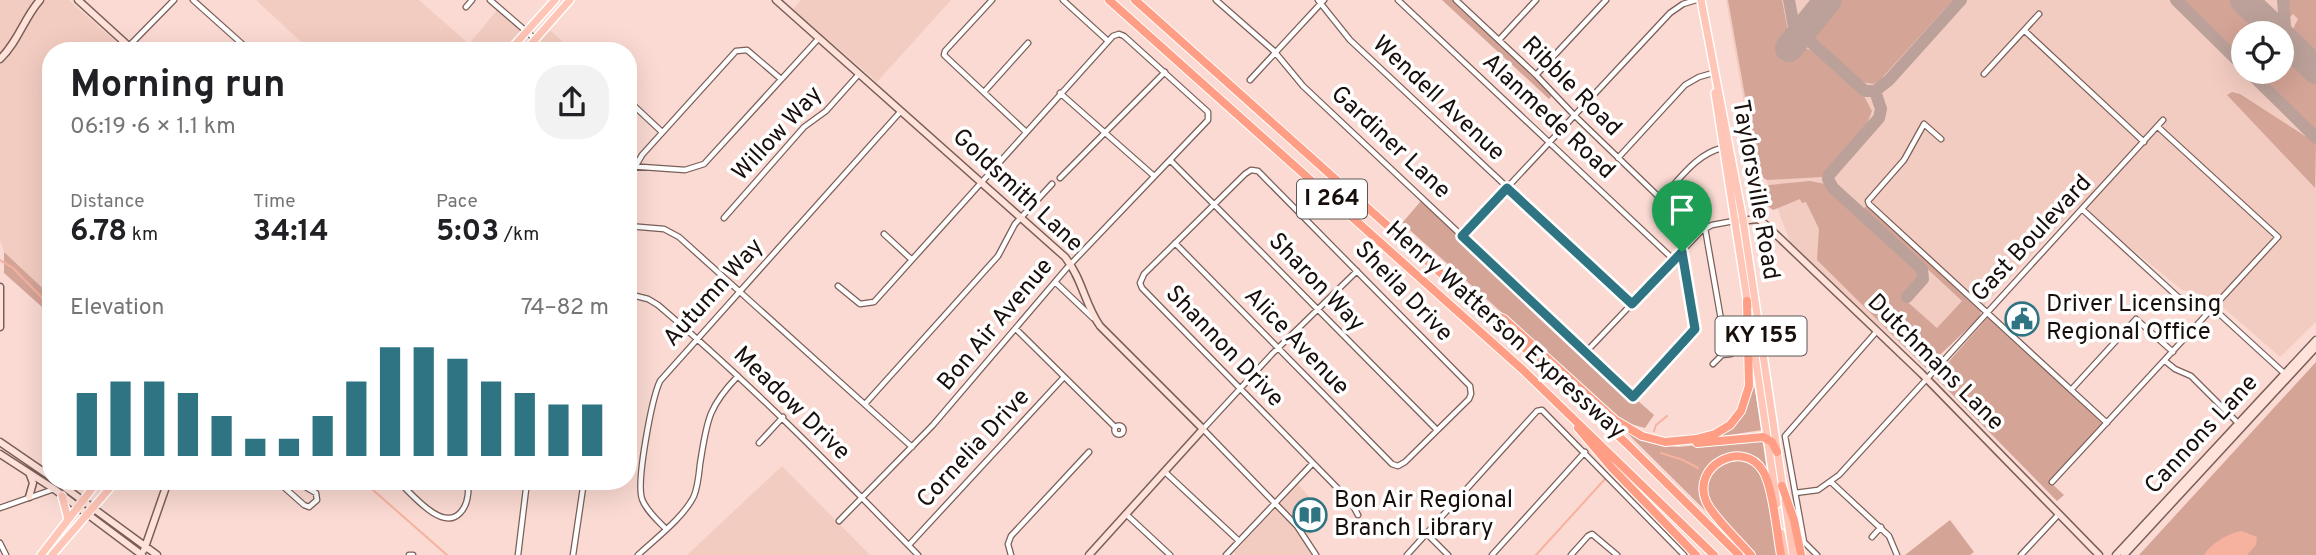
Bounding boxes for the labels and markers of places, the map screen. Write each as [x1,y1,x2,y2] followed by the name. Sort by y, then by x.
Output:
[1652,180,1712,252] pin
[2046,290,2221,348] place label: Driver Licensing Regional Office
[2003,300,2041,338] public building icon: Driver Licensing Regional Office
[1334,486,1513,544] place label: Bon Air Regional Branch Library
[1291,496,1329,534] library icon: Bon Air Regional Branch Library

